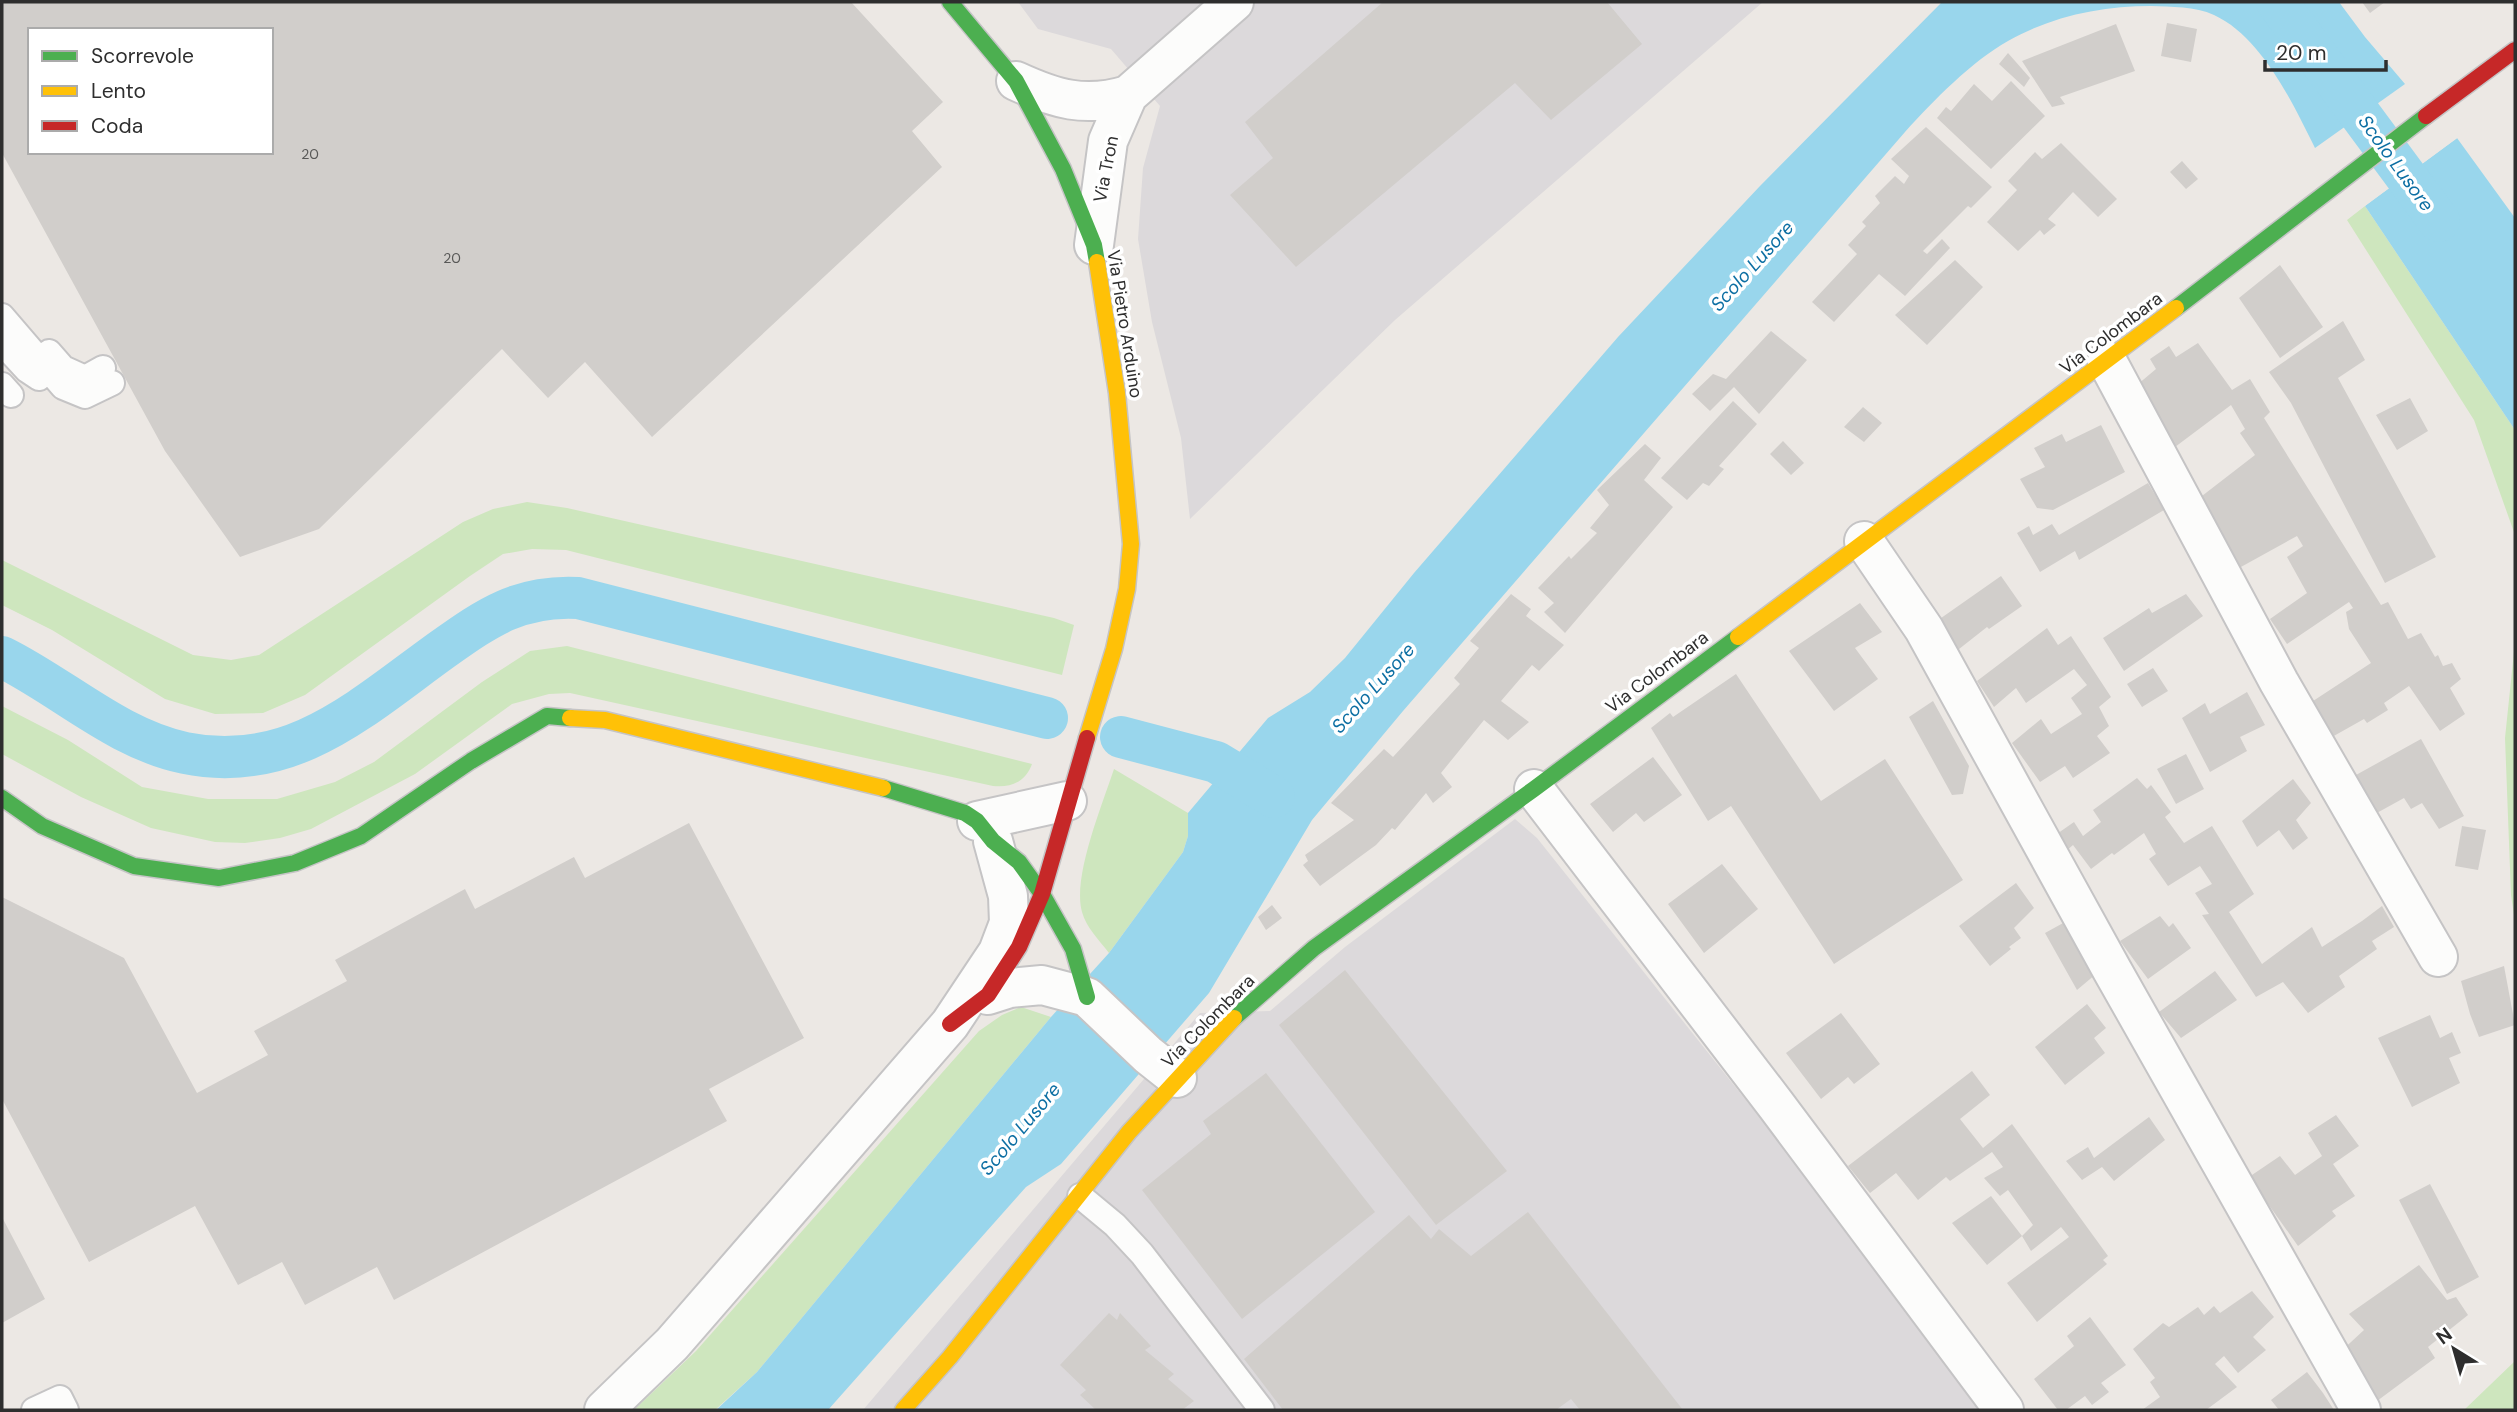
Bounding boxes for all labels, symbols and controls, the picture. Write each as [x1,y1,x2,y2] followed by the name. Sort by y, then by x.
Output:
[28,28,273,154] legend
[2265,28,2386,72] scale bar
[2276,39,2327,67] text: 20 m
[91,42,194,70] text: Scorrevole
[91,77,146,105] text: Lento
[2353,110,2440,216] water label: Scolo Lusore
[91,112,143,140] text: Coda
[1088,134,1124,204] street label: Via Tron
[301,145,319,163] house number: 20
[1705,215,1799,316] water label: Scolo Lusore
[1101,248,1149,400] street label: Via Pietro Arduino
[443,249,461,267] house number: 20
[2055,286,2167,380] street label: Via Colombara
[1601,625,1713,719] street label: Via Colombara
[1326,637,1420,738] water label: Scolo Lusore
[1156,969,1260,1073] street label: Via Colombara
[974,1077,1066,1180] water label: Scolo Lusore
[2419,1314,2489,1384] north arrow
[2431,1322,2457,1350] text: N

